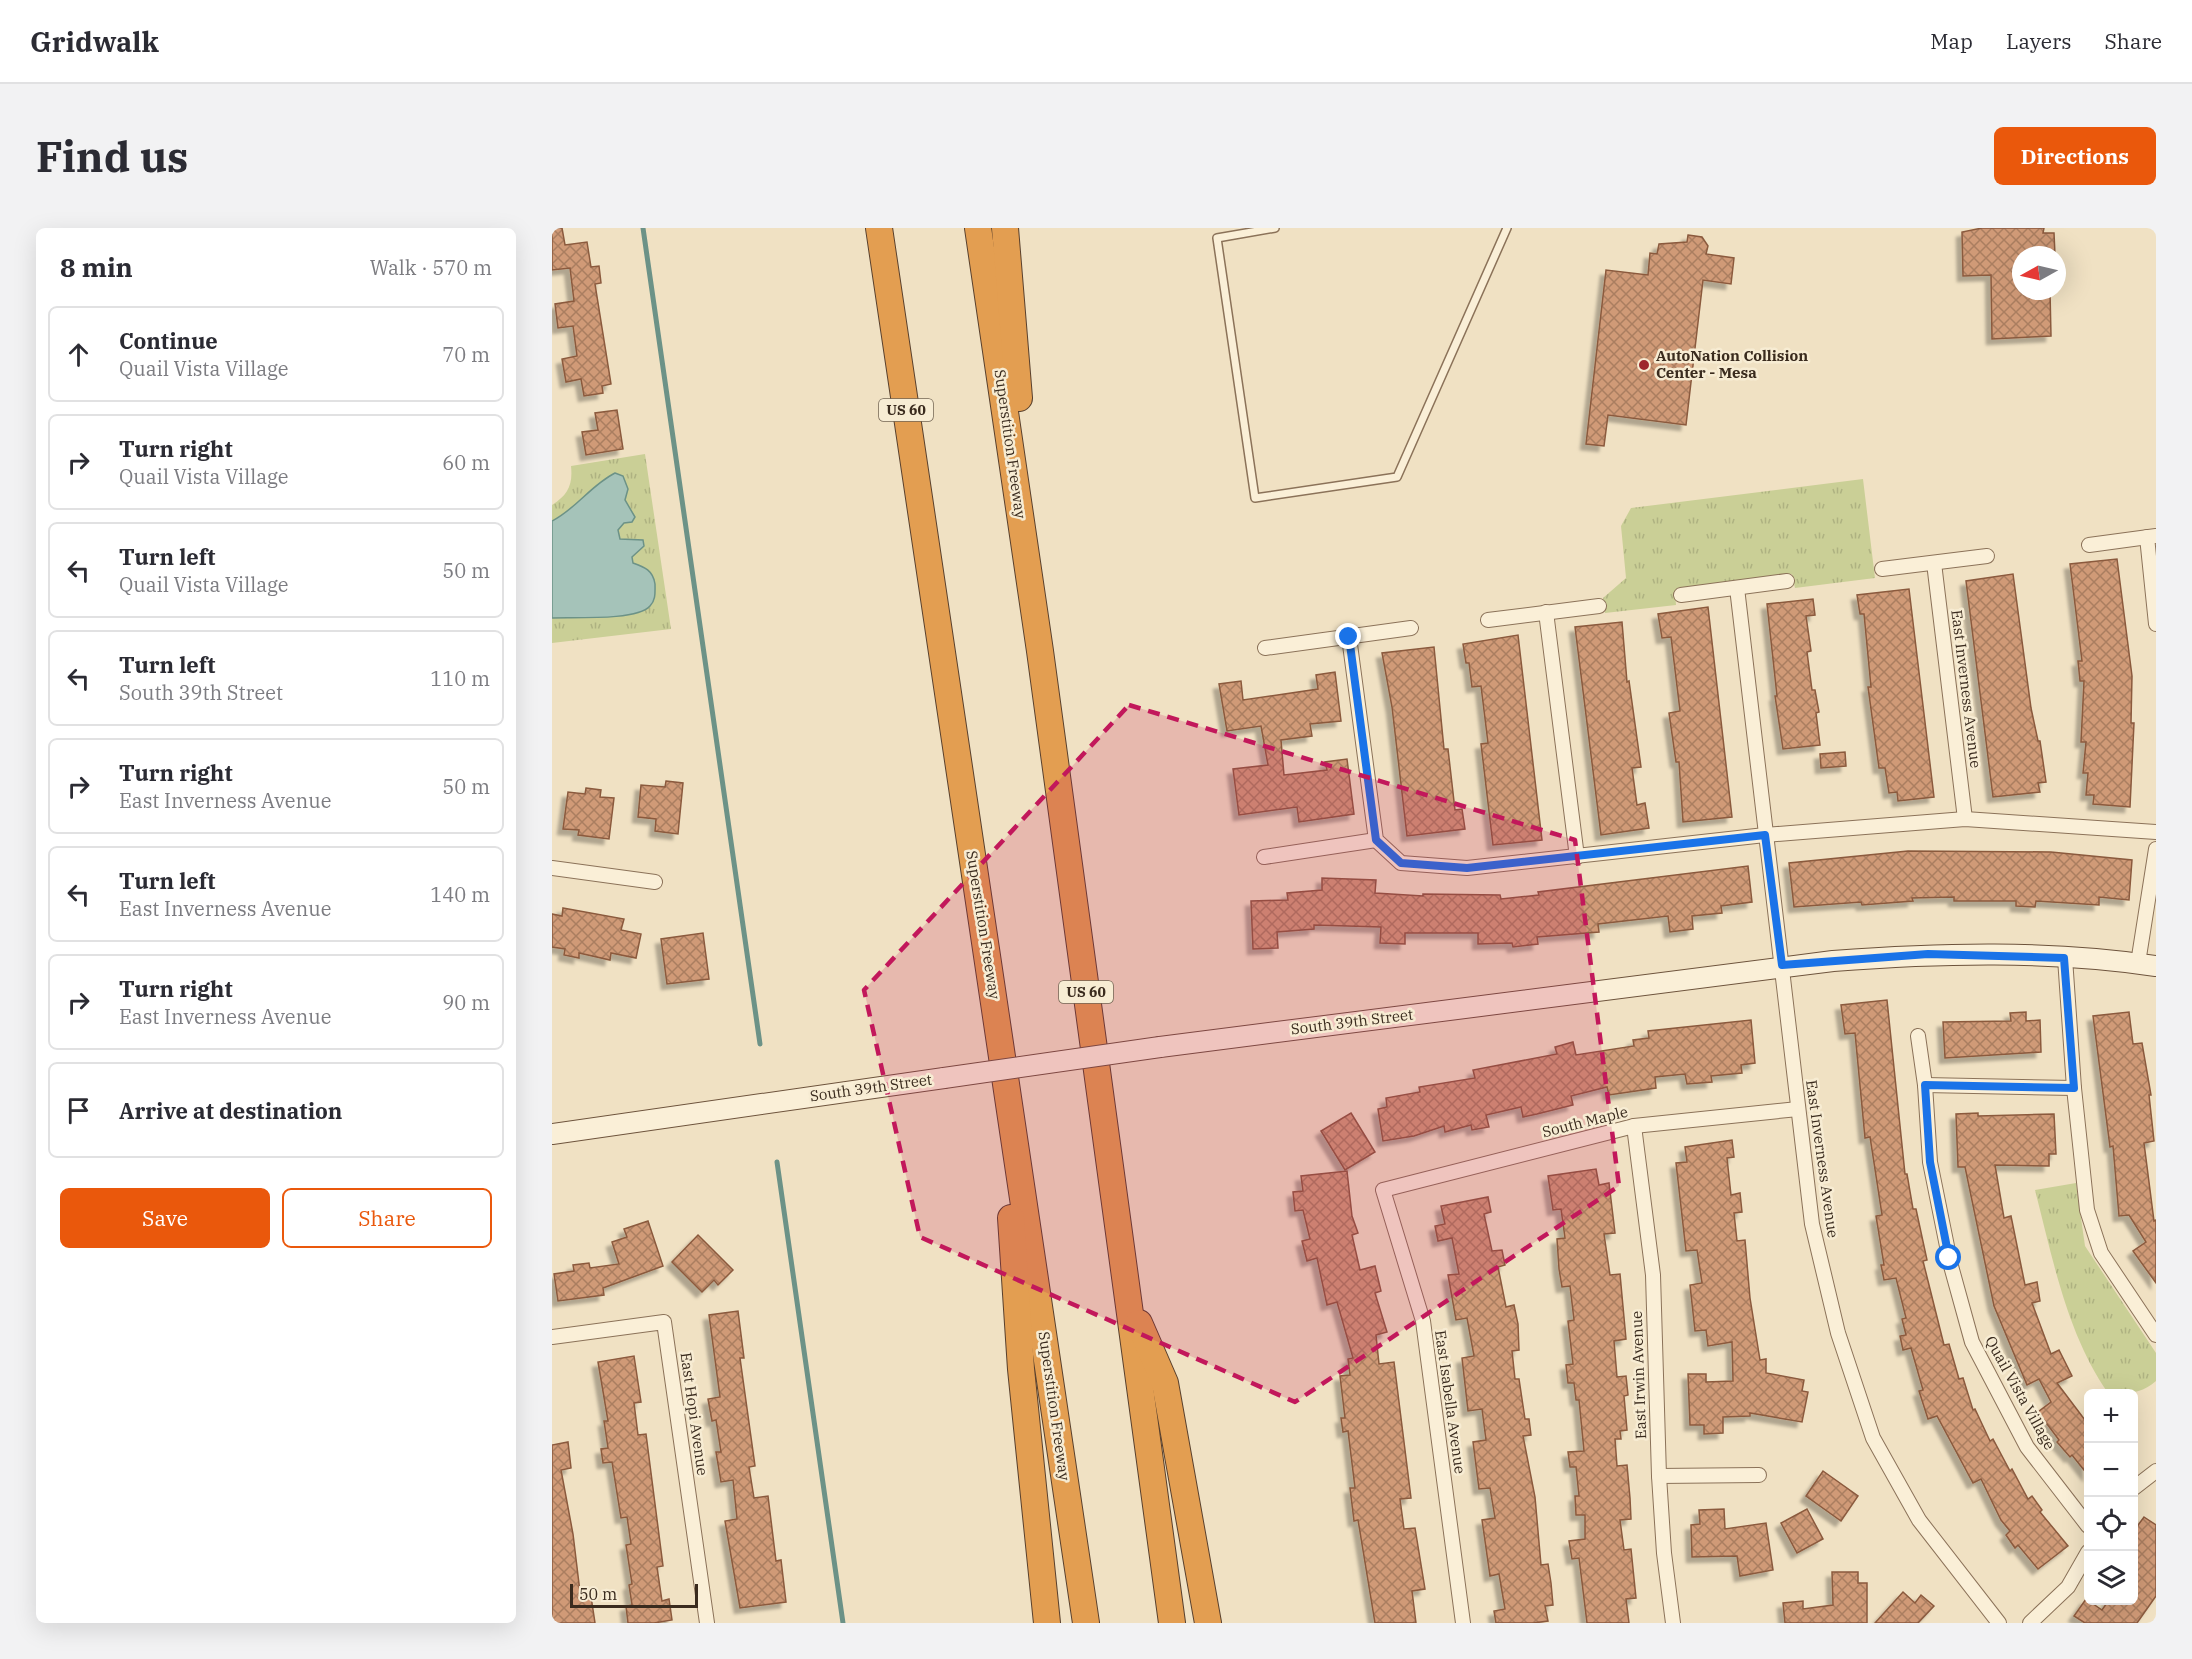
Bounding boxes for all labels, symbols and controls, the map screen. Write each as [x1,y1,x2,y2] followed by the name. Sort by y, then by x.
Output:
[30,23,159,60] text: Gridwalk
[1930,27,1973,55] text: Map
[2006,27,2072,55] text: Layers
[2105,27,2162,55] text: Share
[1994,127,2156,185] button: Directions
[36,129,188,184] text: Find us
[2012,246,2066,300] north arrow
[60,250,133,284] text: 8 min
[370,254,492,281] text: Walk · 570 m
[119,326,218,355] text: Continue
[62,338,95,371] icon: ahead
[442,341,490,368] text: 70 m
[1656,346,1808,382] place label: AutoNation Collision Center - Mesa
[119,355,288,382] text: Quail Vista Village
[1637,358,1651,372] marker: AutoNation Collision Center - Mesa
[991,368,1030,520] street label: Superstition Freeway
[879,399,933,421] road number: US 60
[119,434,233,463] text: Turn right
[62,446,95,479] icon: right
[442,449,490,476] text: 60 m
[119,463,288,490] text: Quail Vista Village
[119,542,215,571] text: Turn left
[62,554,95,587] icon: left
[442,557,490,584] text: 50 m
[119,571,288,598] text: Quail Vista Village
[1947,609,1986,769] street label: East Inverness Avenue
[1335,623,1361,649] route end
[119,650,215,679] text: Turn left
[62,662,95,695] icon: left
[430,665,490,692] text: 110 m
[119,679,283,706] text: South 39th Street
[119,758,233,787] text: Turn right
[62,770,95,803] icon: right
[442,773,490,800] text: 50 m
[119,787,331,814] text: East Inverness Avenue
[962,849,1005,1001] street label: Superstition Freeway
[119,866,215,895] text: Turn left
[62,878,95,911] icon: left
[430,881,490,908] text: 140 m
[119,895,331,922] text: East Inverness Avenue
[119,974,233,1003] text: Turn right
[1059,981,1113,1003] road number: US 60
[62,986,95,1019] icon: right
[442,989,490,1016] text: 90 m
[119,1003,331,1030] text: East Inverness Avenue
[1290,1005,1414,1038] street label: South 39th Street
[809,1070,933,1105] street label: South 39th Street
[1802,1079,1843,1239] street label: East Inverness Avenue
[62,1094,95,1127] icon: arrive
[119,1096,342,1125] text: Arrive at destination
[1540,1102,1630,1141] street label: South Maple
[60,1188,270,1248] button: Save
[282,1188,492,1248] button: Share
[1935,1244,1961,1270] route start
[1627,1311,1650,1439] street label: East Irwin Avenue
[1431,1329,1470,1475] street label: East Isabella Avenue
[1035,1330,1074,1482] street label: Superstition Freeway
[1981,1333,2060,1453] street label: Quail Vista Village
[676,1351,713,1477] street label: East Hopi Avenue
[2084,1389,2138,1605] map controls
[2084,1389,2138,1443] button: +
[2084,1443,2138,1497] button: −
[2084,1497,2138,1551] button: locate
[2084,1551,2138,1605] button: layers
[570,1581,698,1608] scale bar
[579,1584,617,1604] text: 50 m

